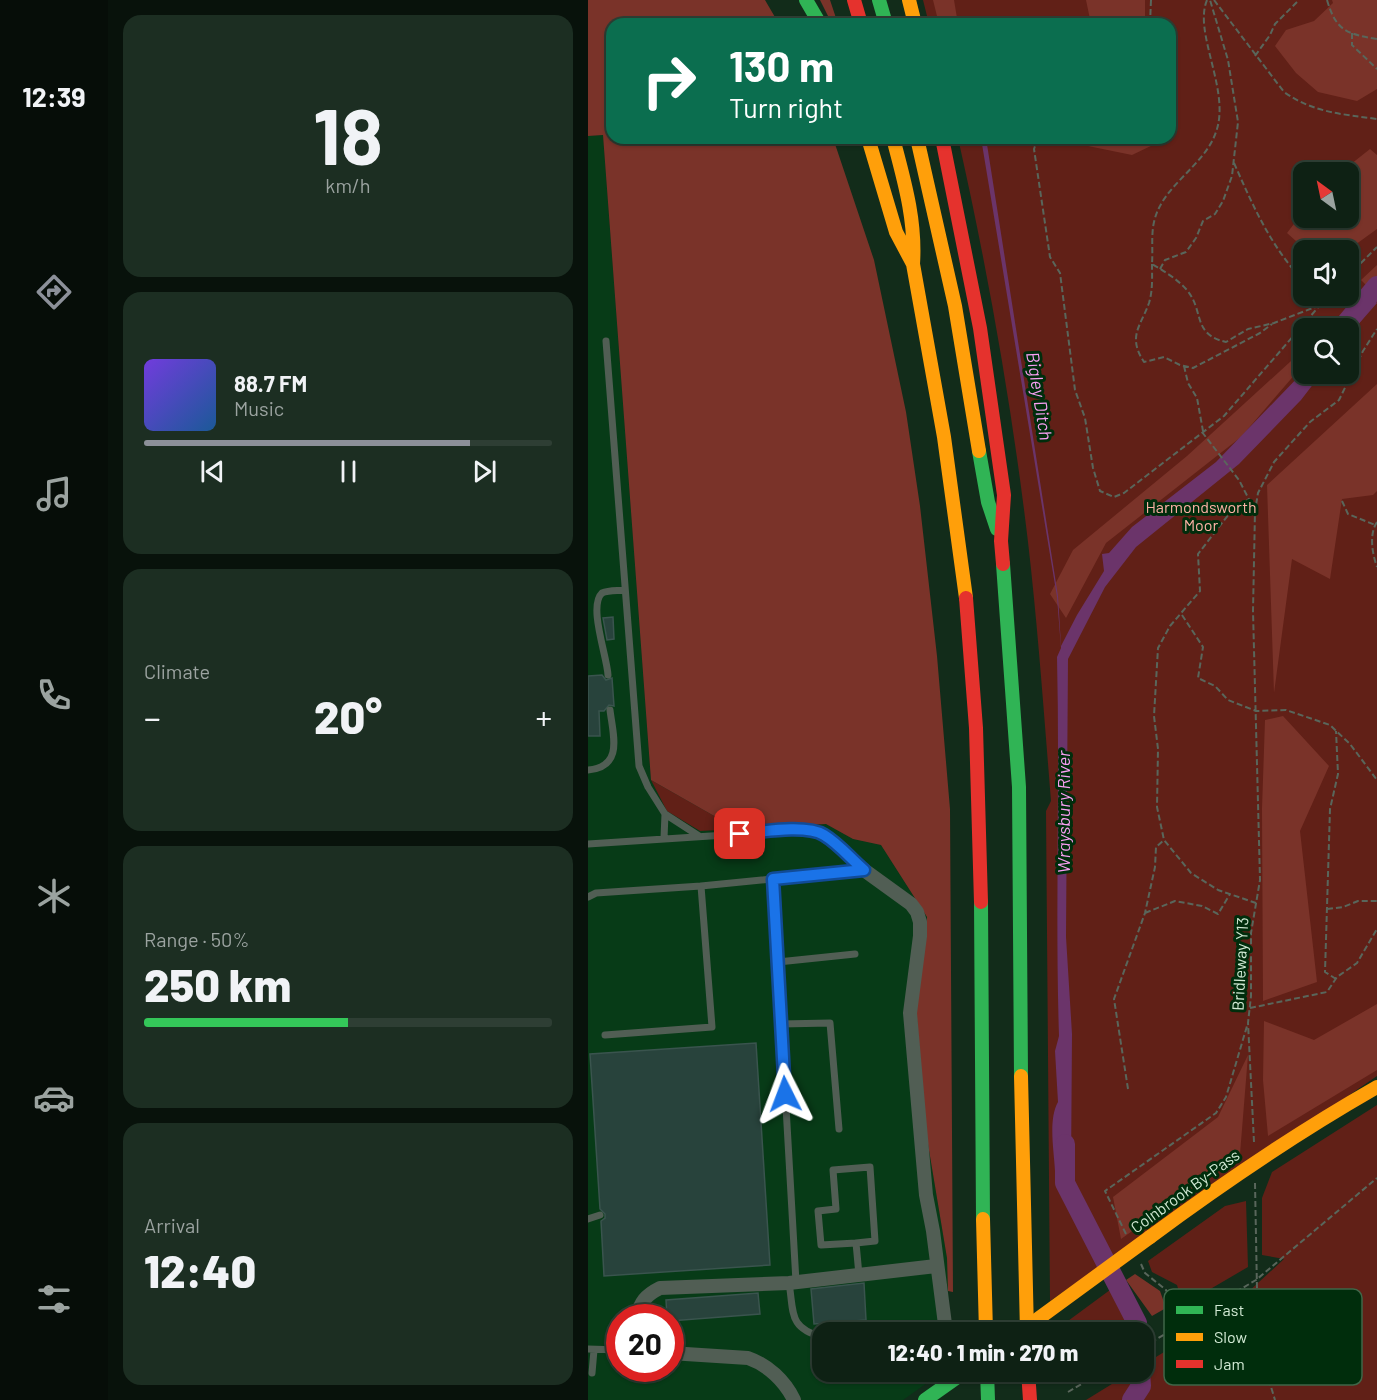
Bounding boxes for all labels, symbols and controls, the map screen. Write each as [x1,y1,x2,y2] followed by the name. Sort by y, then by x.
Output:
[729,40,834,90] text: 130 m
[630,42,708,120] icon: right
[22,80,86,112] text: 12:39
[313,87,383,181] text: 18
[729,91,843,123] text: Turn right
[1293,162,1359,228] north arrow
[1293,162,1359,384] map controls
[325,173,371,197] text: km/h
[1293,240,1359,306] button: sound
[33,271,75,313] icon: directions
[1293,318,1359,384] button: search
[1022,350,1058,442] water label: Bigley Ditch
[234,370,307,396] text: 88.7 FM
[234,396,284,420] text: Music
[196,455,229,488] icon: previous
[332,455,365,488] icon: pause
[468,455,501,488] icon: next
[33,473,75,515] icon: music
[1145,497,1257,534] park label: Harmondsworth Moor
[144,659,210,683] text: Climate
[33,674,75,716] icon: phone
[314,689,382,743] text: 20°
[144,697,161,737] text: −
[536,697,552,737] text: +
[1052,750,1074,873] water label: Wraysbury River
[714,808,765,859] pin
[723,817,756,850] icon: arrive
[33,875,75,917] icon: climate
[1228,917,1251,1011] street label: Bridleway Y13
[144,927,249,951] text: Range · 50%
[144,957,291,1011] text: 250 km
[753,1062,817,1126] position arrow
[33,1077,75,1119] icon: car
[1127,1145,1243,1236] street label: Colnbrook By-Pass
[144,1213,200,1237] text: Arrival
[144,1243,256,1297] text: 12:40
[33,1278,75,1320] icon: filters
[1164,1289,1362,1385] legend
[1214,1300,1244,1319] text: Fast
[606,1304,684,1382] speed limit sign: 20
[1214,1327,1247,1346] text: Slow
[888,1339,1078,1365] text: 12:40 · 1 min · 270 m
[1214,1354,1245,1373] text: Jam

